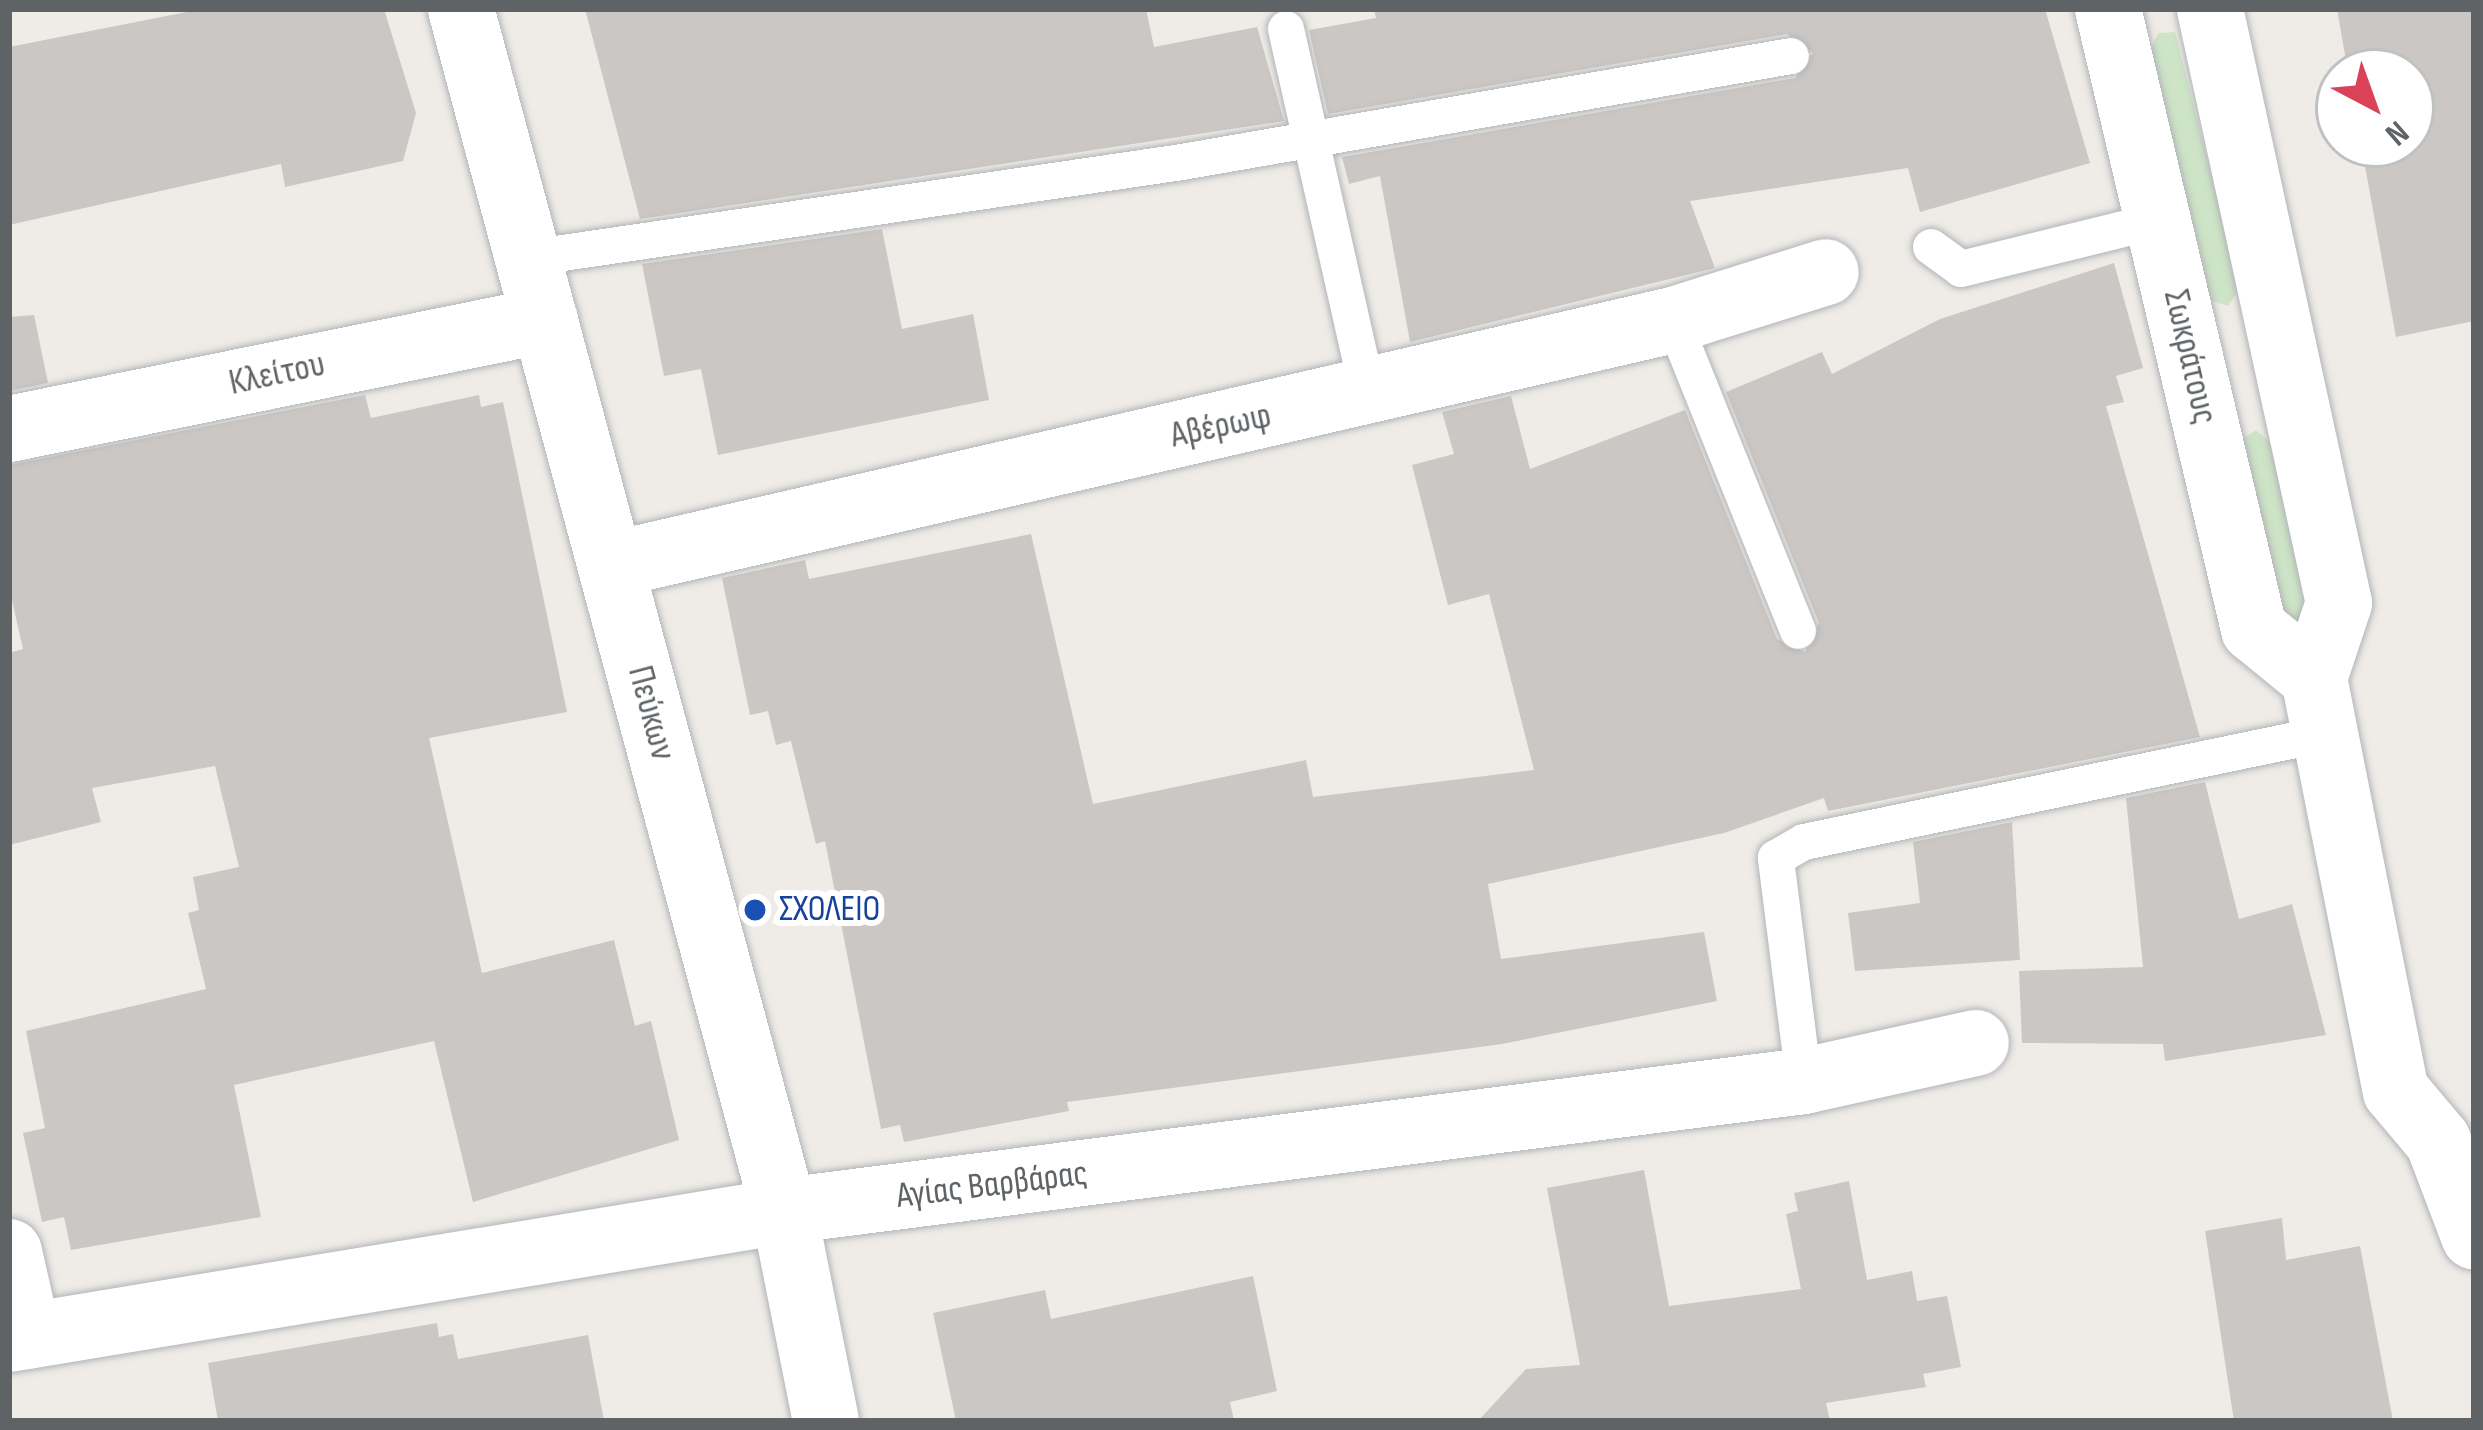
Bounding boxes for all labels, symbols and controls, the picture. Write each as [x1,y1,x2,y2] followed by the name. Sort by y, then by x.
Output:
[2315,48,2435,168] north arrow
[2377,112,2416,154] text: N
[2154,286,2226,428] street label: Σωκράτους
[225,343,329,405] street label: Κλείτου
[1167,394,1275,458] street label: Αβέρωφ
[618,661,684,765] street label: Πεύκων
[779,888,880,932] place label: ΣΧΟΛΕΙΟ
[742,897,768,923] marker: ΣΧΟΛΕΙΟ
[894,1152,1090,1218] street label: Αγίας Βαρβάρας

